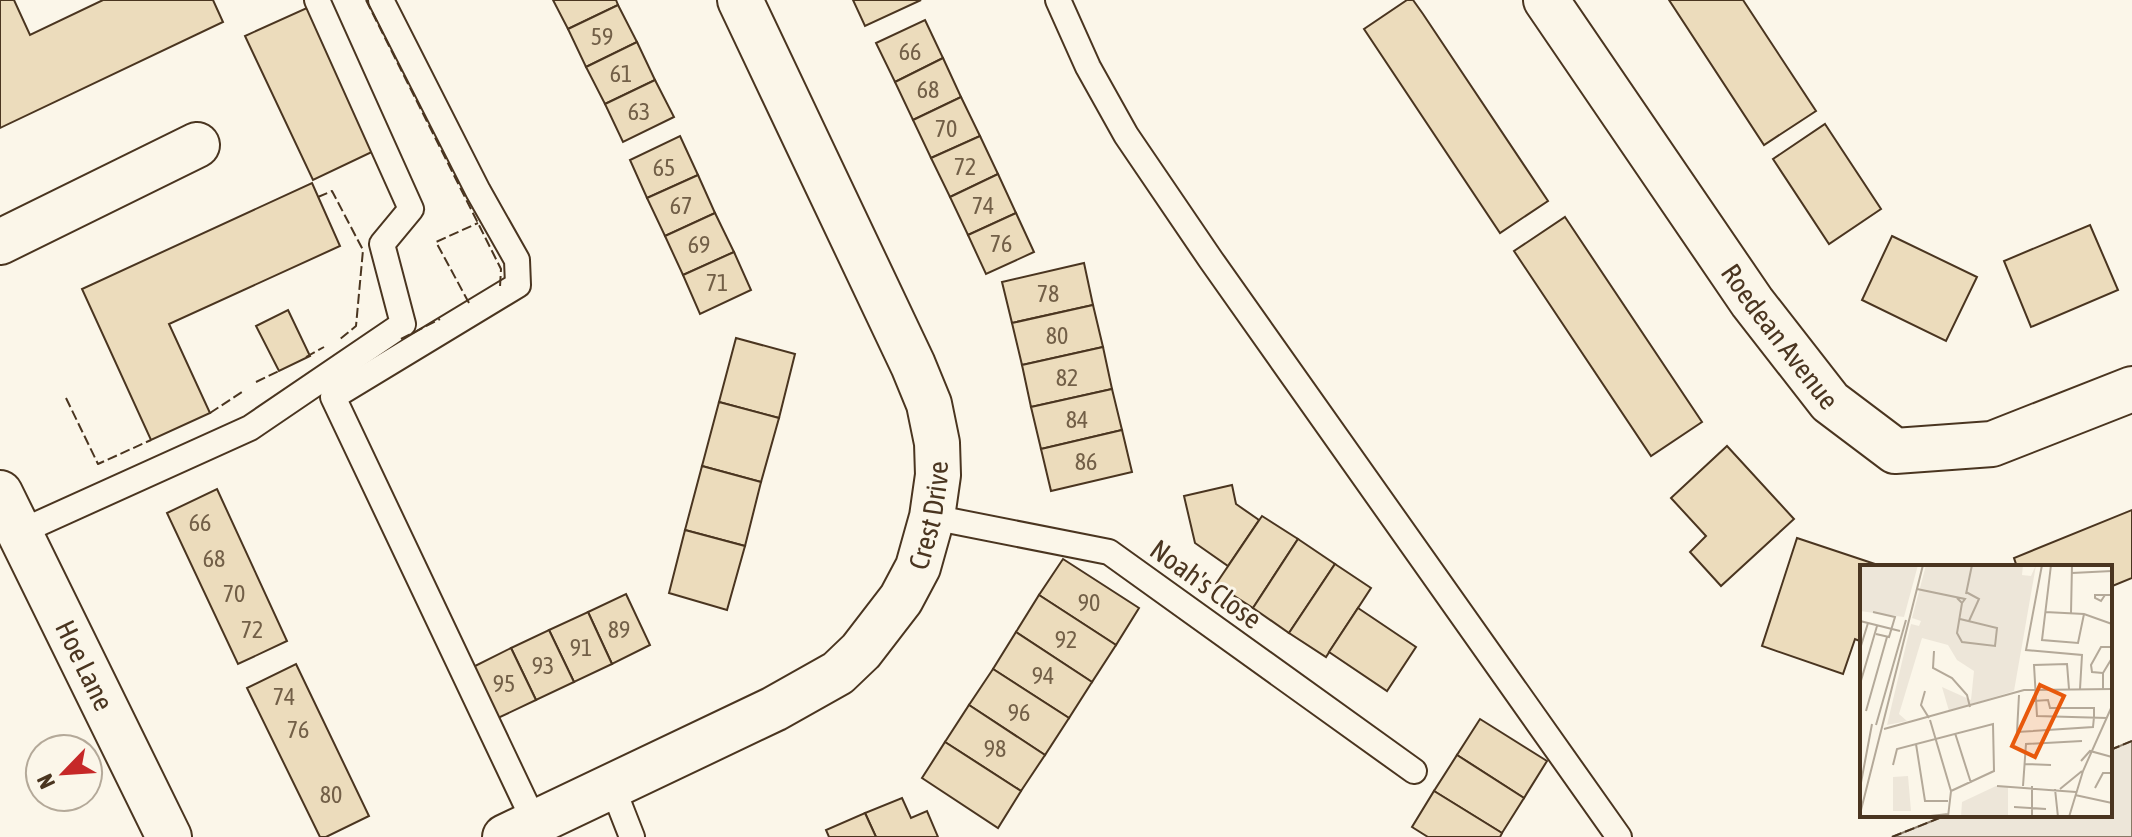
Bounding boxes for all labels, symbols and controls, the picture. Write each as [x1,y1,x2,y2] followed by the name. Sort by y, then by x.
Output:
[591,23,613,50] house number: 59
[899,38,921,65] house number: 66
[610,60,632,87] house number: 61
[917,76,939,103] house number: 68
[628,98,650,125] house number: 63
[935,115,957,142] house number: 70
[954,153,976,180] house number: 72
[653,154,675,181] house number: 65
[670,192,692,219] house number: 67
[972,192,994,219] house number: 74
[990,230,1012,257] house number: 76
[688,231,710,258] house number: 69
[1715,258,1845,415] street label: Roedean Avenue
[706,269,728,296] house number: 71
[1037,280,1059,307] house number: 78
[1046,322,1068,349] house number: 80
[1056,364,1078,391] house number: 82
[1066,406,1088,433] house number: 84
[1075,448,1097,475] house number: 86
[902,461,954,573] street label: Crest Drive
[189,509,211,536] house number: 66
[1144,533,1268,635] street label: Noah's Close
[203,545,225,572] house number: 68
[1860,565,2112,817] inset map
[223,580,245,607] house number: 70
[1078,589,1100,616] house number: 90
[49,615,120,716] street label: Hoe Lane
[241,616,263,643] house number: 72
[608,616,630,643] house number: 89
[1055,626,1077,653] house number: 92
[570,634,592,661] house number: 91
[532,652,554,679] house number: 93
[1032,662,1054,689] house number: 94
[493,670,515,697] house number: 95
[273,683,295,710] house number: 74
[1008,699,1030,726] house number: 96
[287,716,309,743] house number: 76
[24,733,104,813] north arrow
[984,735,1006,762] house number: 98
[31,770,60,793] text: N
[320,781,342,808] house number: 80

